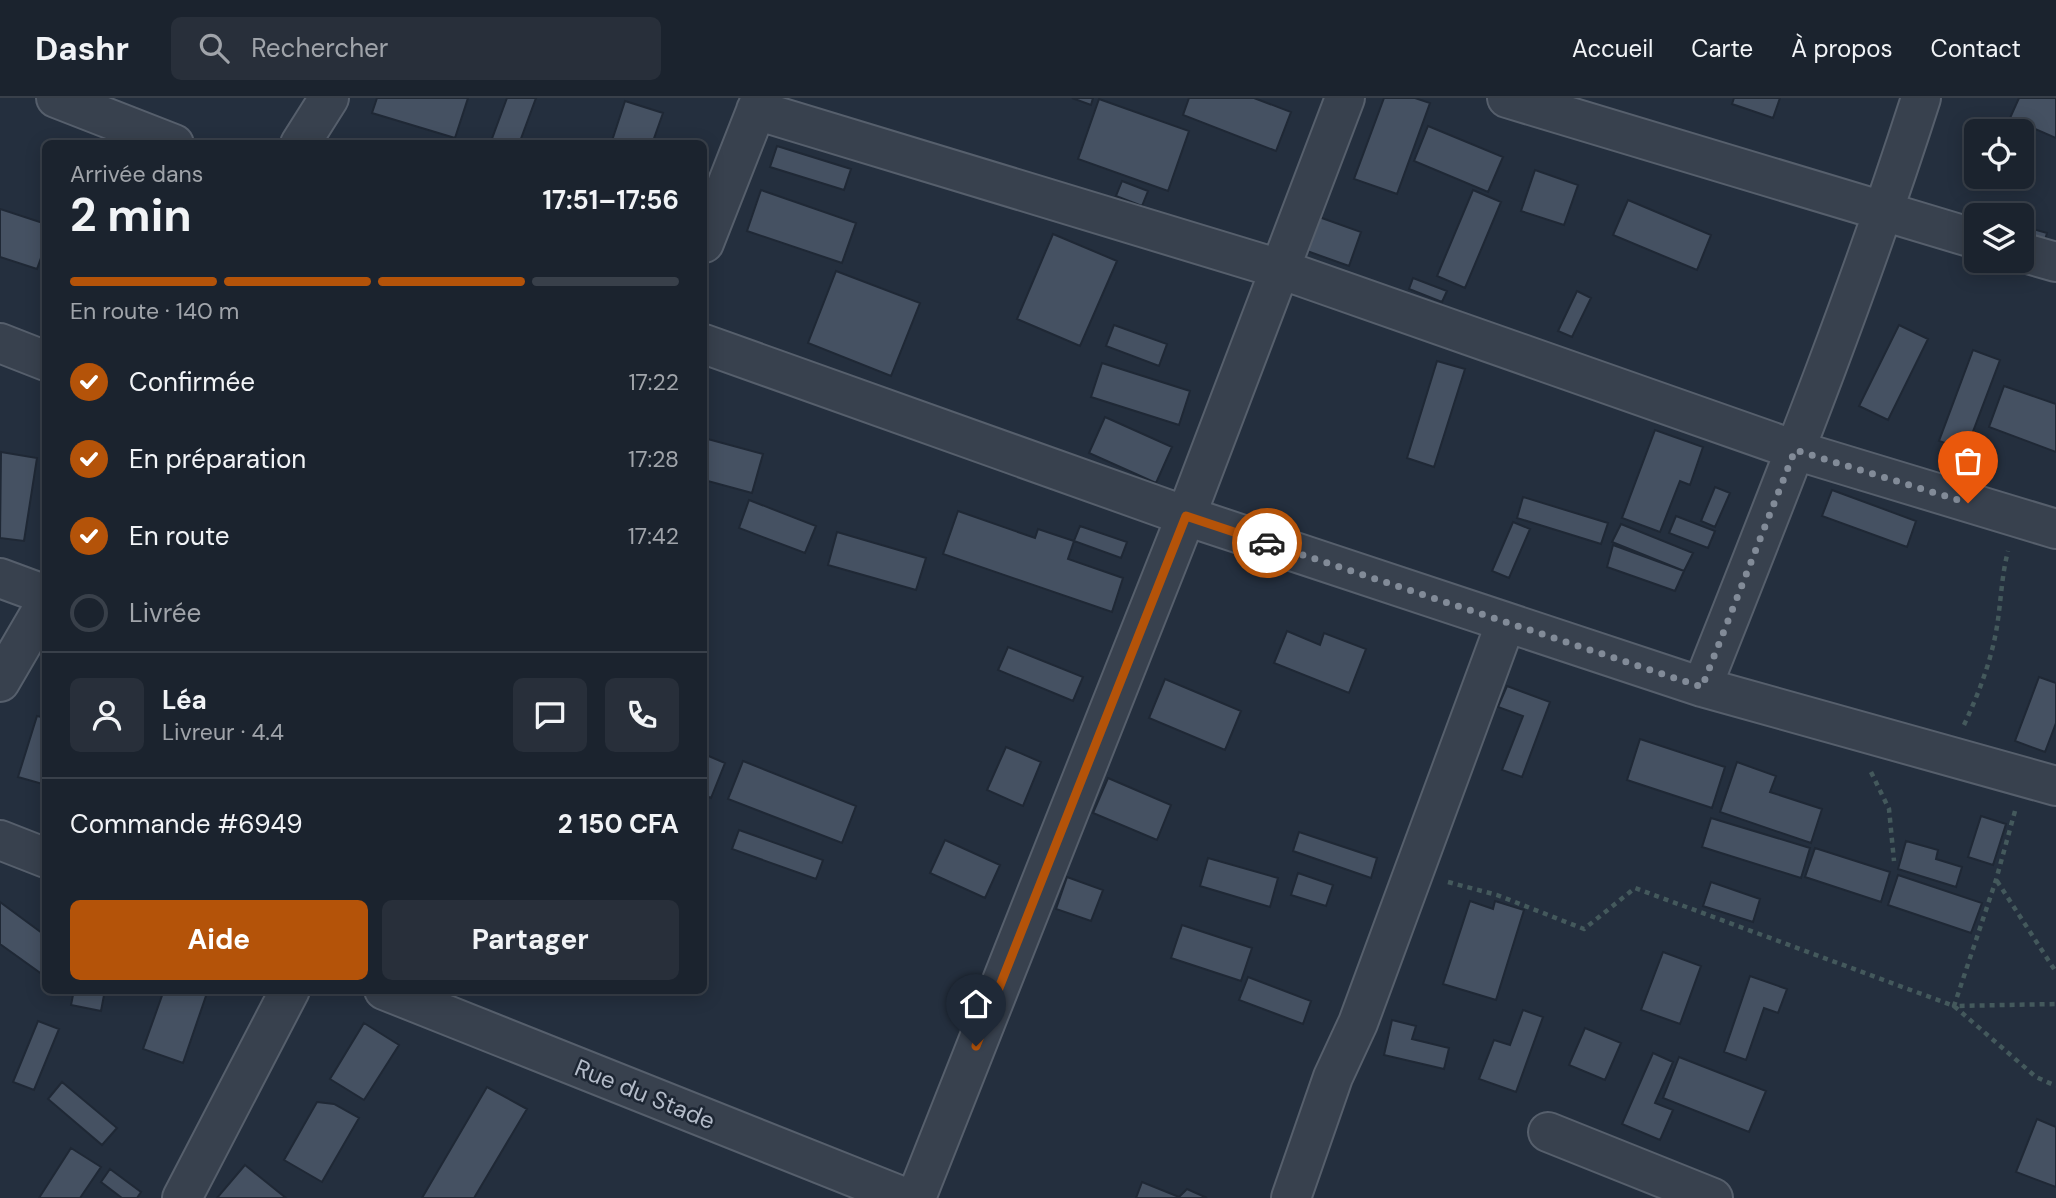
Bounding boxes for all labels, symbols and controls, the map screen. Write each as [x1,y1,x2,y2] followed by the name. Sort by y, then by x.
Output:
[171,17,661,80] search box
[35,27,129,70] text: Dashr
[195,29,233,67] icon: search
[251,31,388,65] text: Rechercher
[1572,33,1653,64] text: Accueil
[1691,33,1753,64] text: Carte
[1791,33,1893,64] text: À propos
[1931,33,2021,64] text: Contact
[1964,119,2034,273] map controls
[1964,119,2034,189] button: locate
[70,159,203,189] text: Arrivée dans
[543,183,679,217] text: 17:51–17:56
[70,185,192,245] text: 2 min
[1964,203,2034,273] button: layers
[70,296,239,326] text: En route · 140 m
[70,363,108,401] icon: check
[129,365,255,399] text: Confirmée
[628,367,679,397] text: 17:22
[1938,431,1998,503] pin
[70,440,108,478] icon: check
[129,442,306,476] text: En préparation
[1949,442,1987,480] icon: bag
[628,444,679,474] text: 17:28
[1232,508,1302,578] courier
[70,517,108,555] icon: check
[129,519,230,553] text: En route
[628,521,679,551] text: 17:42
[1248,524,1286,562] icon: car
[129,596,201,630] text: Livrée
[70,678,144,752] button: person
[513,678,587,752] button: chat
[605,678,679,752] button: phone
[162,683,207,717] text: Léa
[162,717,284,747] text: Livreur · 4.4
[70,807,303,841] text: Commande #6949
[558,807,679,841] text: 2 150 CFA
[70,900,368,980] button: Aide
[382,900,679,980] button: Partager
[946,974,1006,1046] pin
[957,985,995,1023] icon: home
[570,1052,720,1136] street label: Rue du Stade

